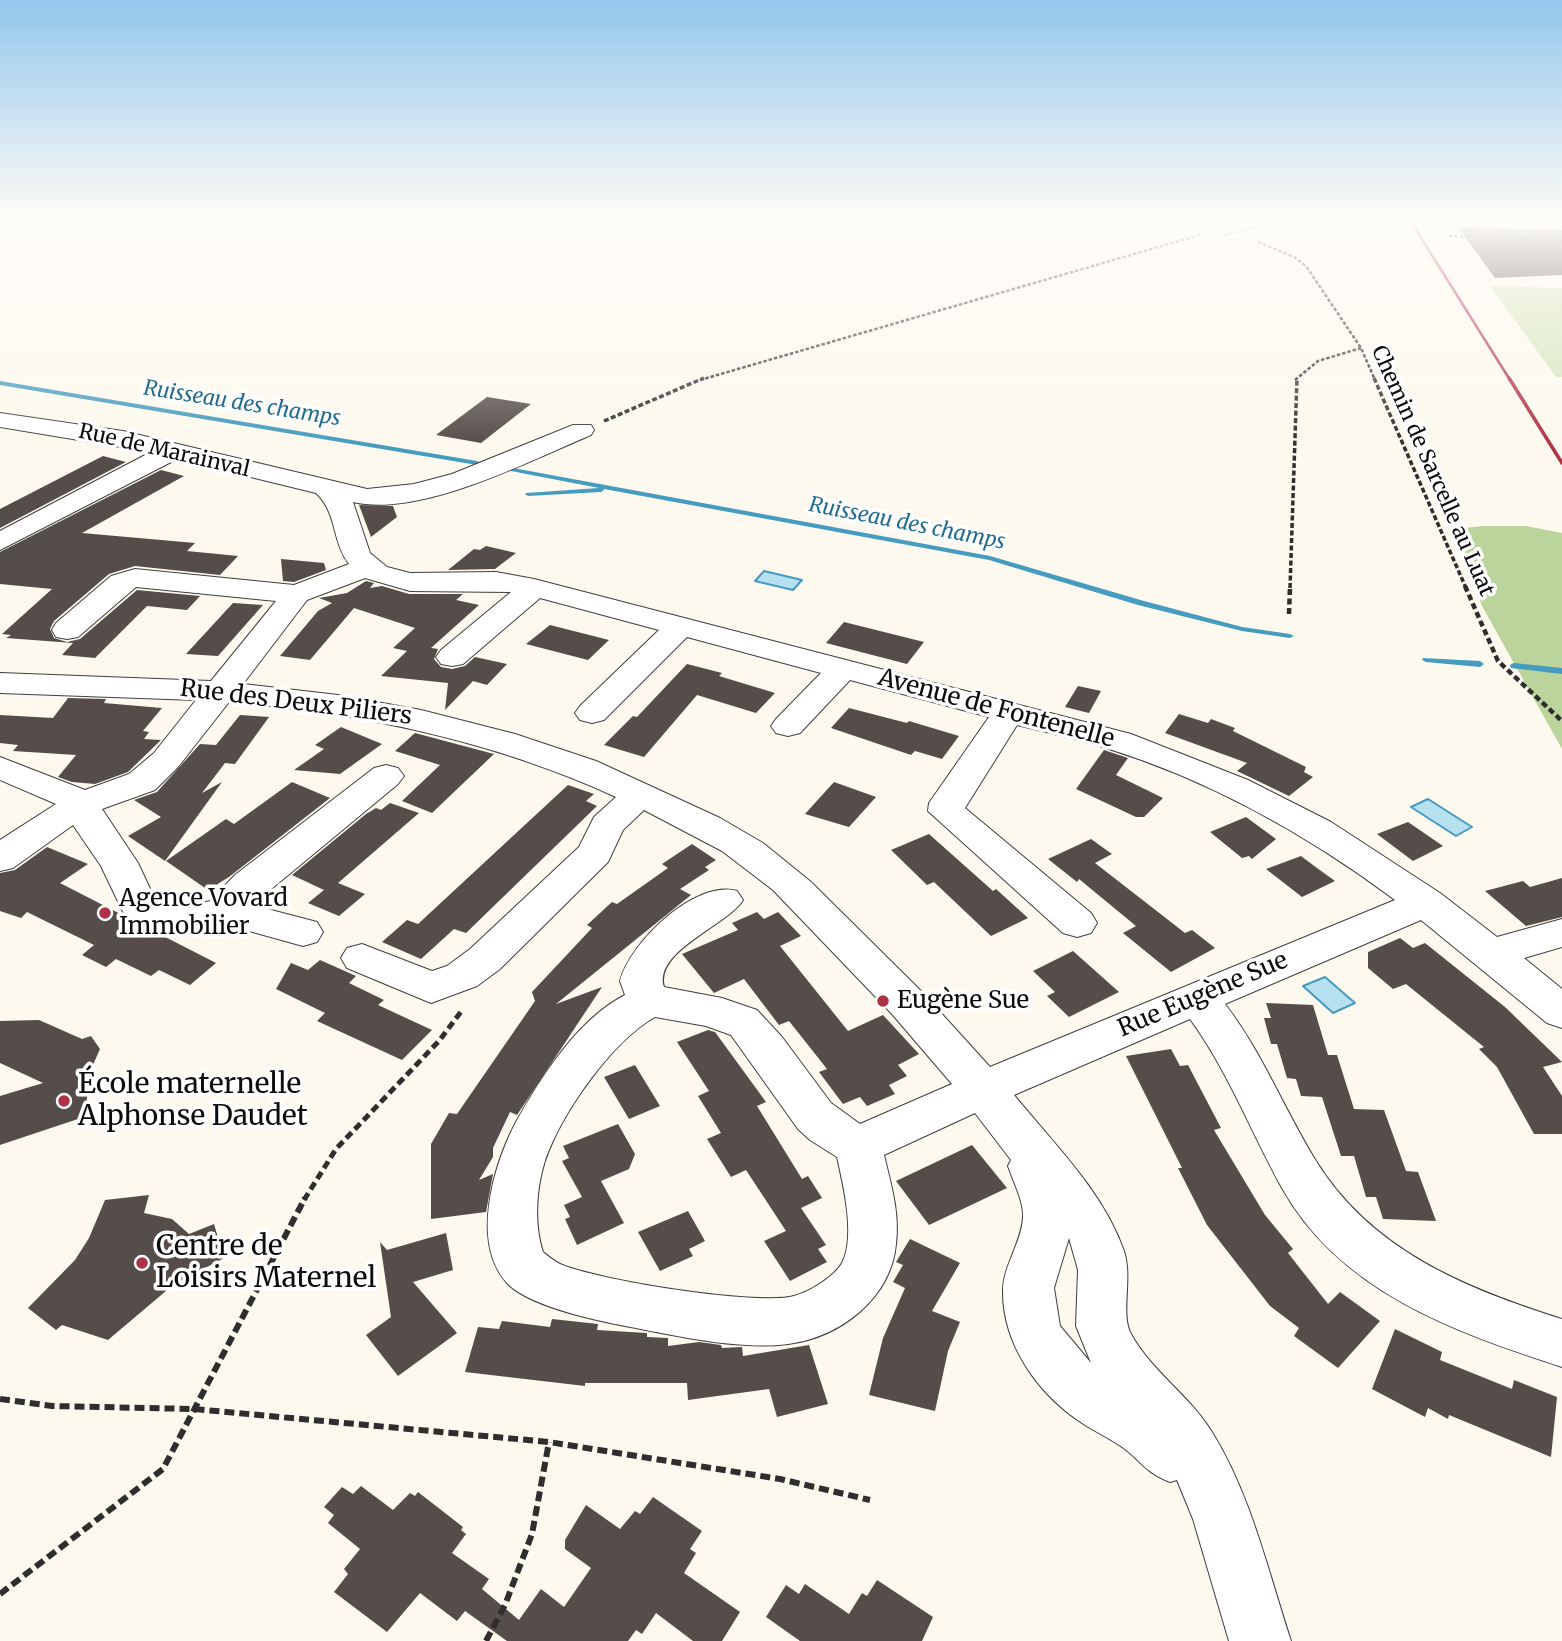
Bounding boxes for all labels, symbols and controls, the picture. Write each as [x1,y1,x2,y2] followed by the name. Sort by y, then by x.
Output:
[1365,342,1499,600] street label: Chemin de Sarcelle au Luat
[142,376,342,432] water label: Ruisseau des champs
[76,419,252,483] street label: Rue de Marainval
[807,493,1007,555] water label: Ruisseau des champs
[875,664,1117,754] street label: Avenue de Fontenelle
[178,674,414,732] street label: Rue des Deux Piliers
[119,885,288,941] place label: Agence Vovard Immobilier
[97,905,113,921] marker: Agence Vovard Immobilier
[1114,946,1292,1044] street label: Rue Eugène Sue
[897,987,1029,1015] place label: Eugène Sue
[875,993,891,1009] marker: Eugène Sue
[78,1068,308,1134] place label: École maternelle Alphonse Daudet
[56,1093,72,1109] marker: École maternelle Alphonse Daudet
[156,1230,376,1296] place label: Centre de Loisirs Maternel
[134,1255,150,1271] marker: Centre de Loisirs Maternel

